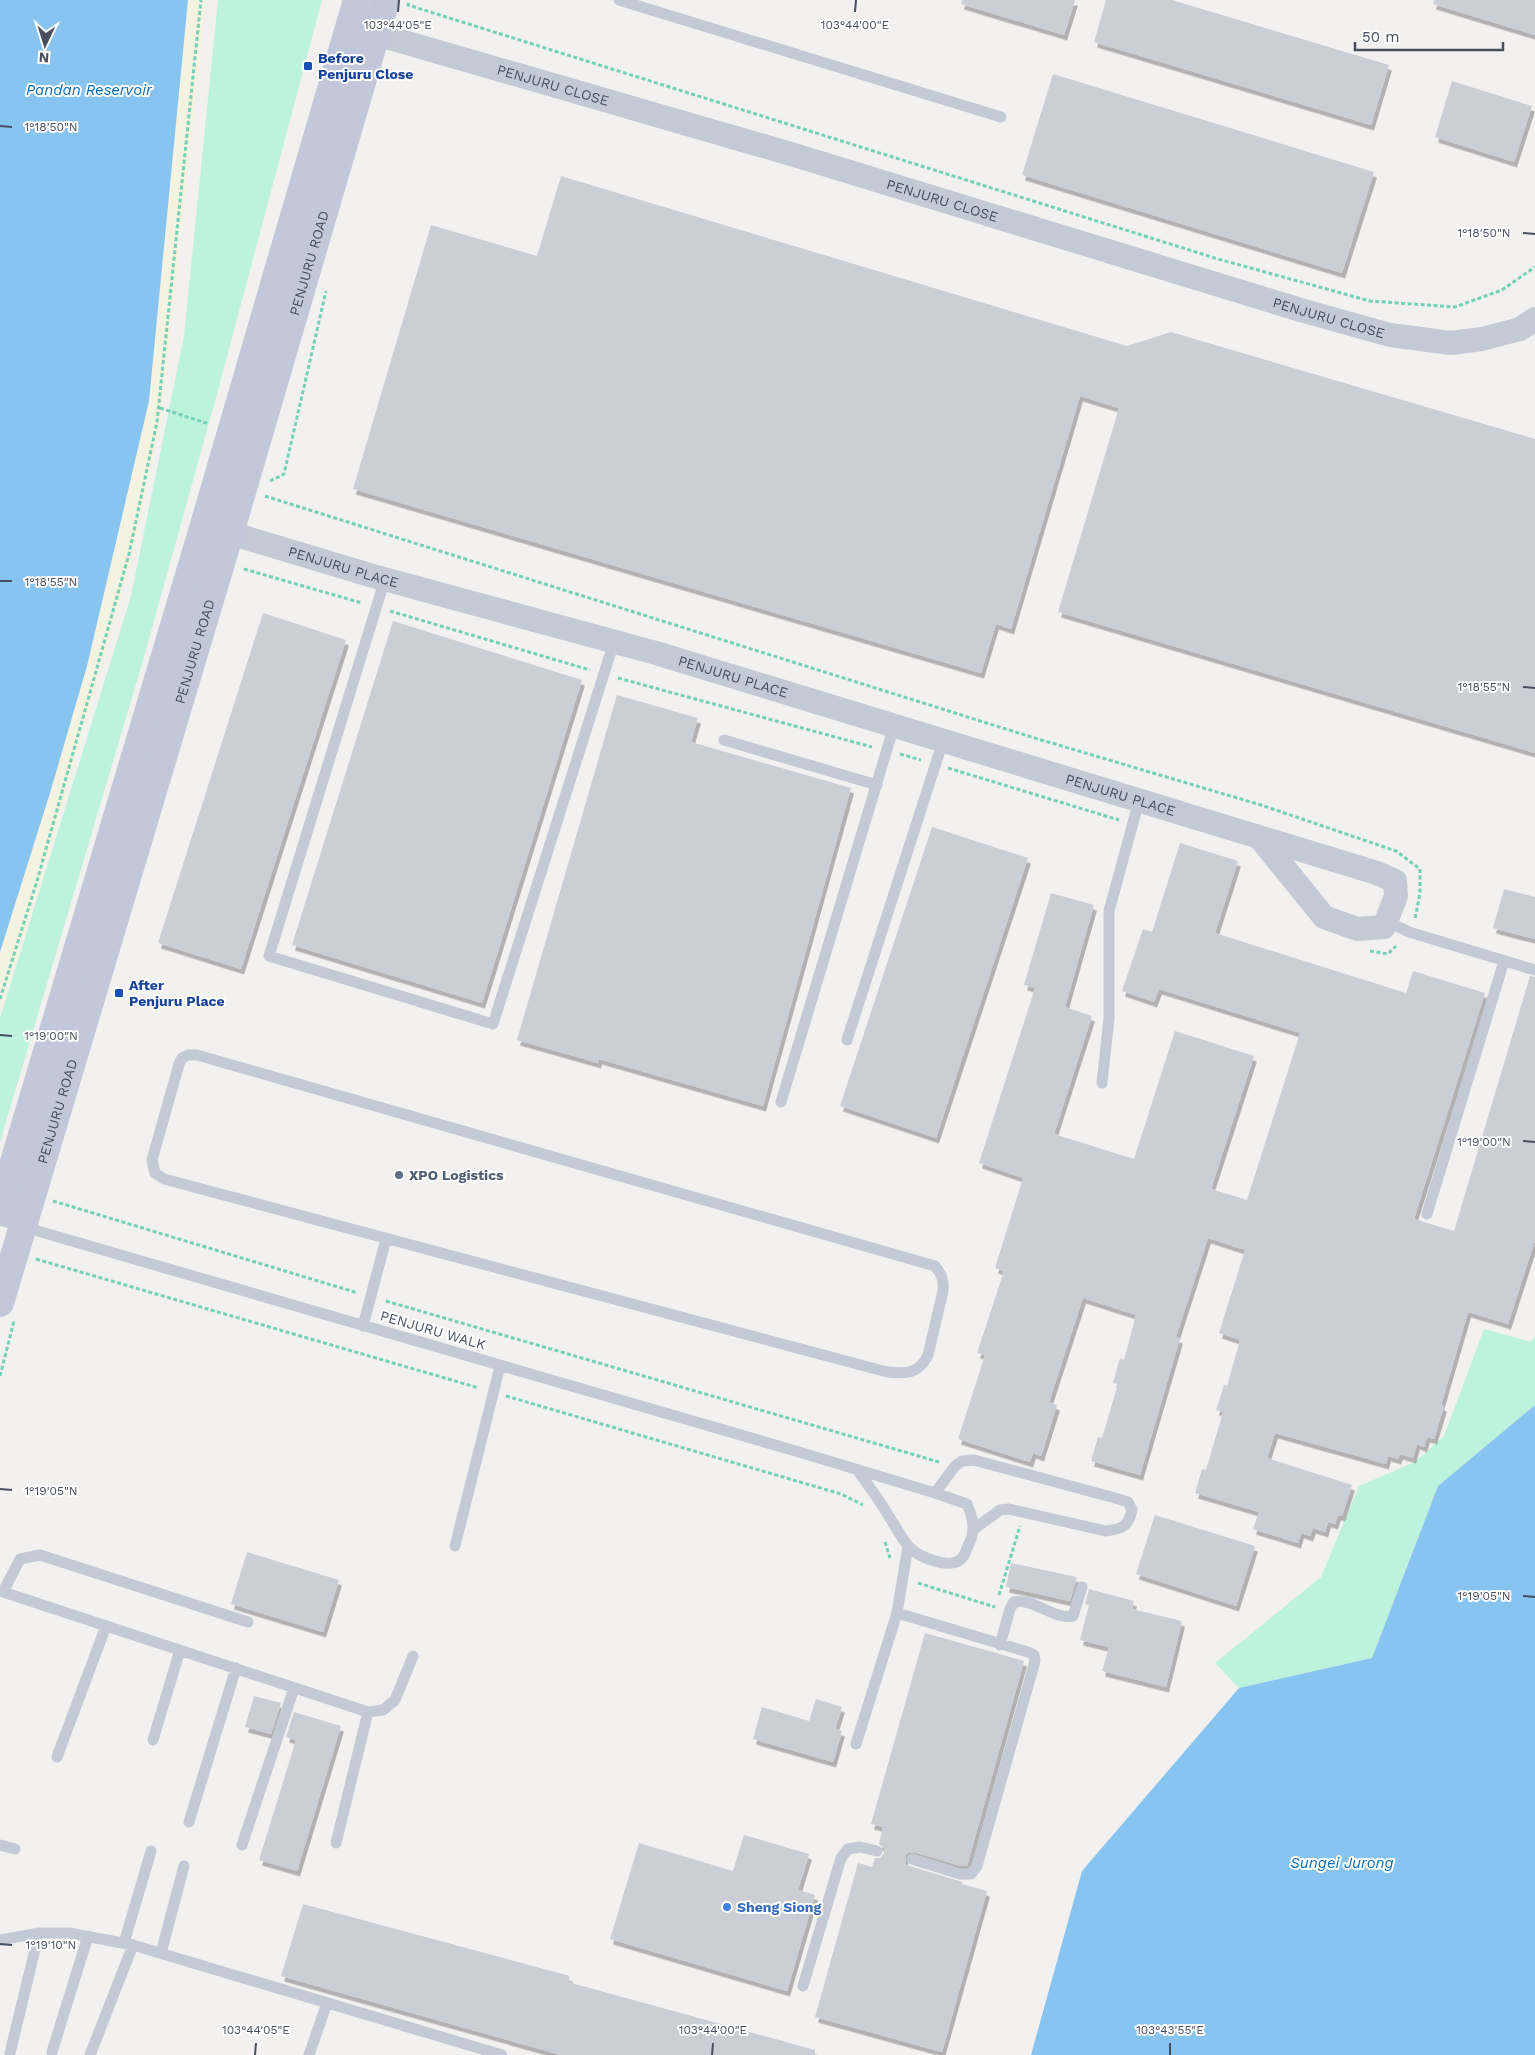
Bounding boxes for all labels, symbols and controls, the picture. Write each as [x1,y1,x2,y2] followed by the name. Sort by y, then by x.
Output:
[364,18,432,32] text: 103°44'05"E
[821,18,890,32] text: 103°44'00"E
[20,20,70,70] north arrow
[1355,20,1502,52] scale bar
[1362,28,1399,46] text: 50 m
[38,50,50,66] text: N
[318,50,413,82] place label: Before Penjuru Close
[302,60,314,72] marker: Before Penjuru Close
[495,61,611,109] street label: PENJURU CLOSE
[26,81,153,99] water label: Pandan Reservoir
[24,120,78,134] text: 1°18'50"N
[885,176,1000,225] street label: PENJURU CLOSE
[286,209,332,317] street label: PENJURU ROAD
[1457,226,1511,240] text: 1°18'50"N
[1271,294,1387,341] street label: PENJURU CLOSE
[286,543,400,591] street label: PENJURU PLACE
[25,575,77,589] text: 1°18'55"N
[171,597,218,706] street label: PENJURU ROAD
[676,652,790,701] street label: PENJURU PLACE
[1458,680,1510,694] text: 1°18'55"N
[1064,770,1177,819] street label: PENJURU PLACE
[129,977,225,1009] place label: After Penjuru Place
[113,987,125,999] marker: After Penjuru Place
[24,1029,78,1043] text: 1°19'00"N
[34,1057,80,1166] street label: PENJURU ROAD
[1457,1135,1511,1149] text: 1°19'00"N
[409,1167,504,1183] place label: XPO Logistics
[393,1169,405,1181] marker: XPO Logistics
[378,1307,488,1353] street label: PENJURU WALK
[24,1484,78,1498] text: 1°19'05"N
[1457,1589,1511,1603] text: 1°19'05"N
[1290,1854,1394,1872] water label: Sungei Jurong
[737,1899,821,1915] place label: Sheng Siong
[721,1901,733,1913] marker: Sheng Siong
[26,1938,76,1952] text: 1°19'10"N
[222,2023,290,2037] text: 103°44'05"E
[679,2023,748,2037] text: 103°44'00"E
[1136,2023,1204,2037] text: 103°43'55"E

